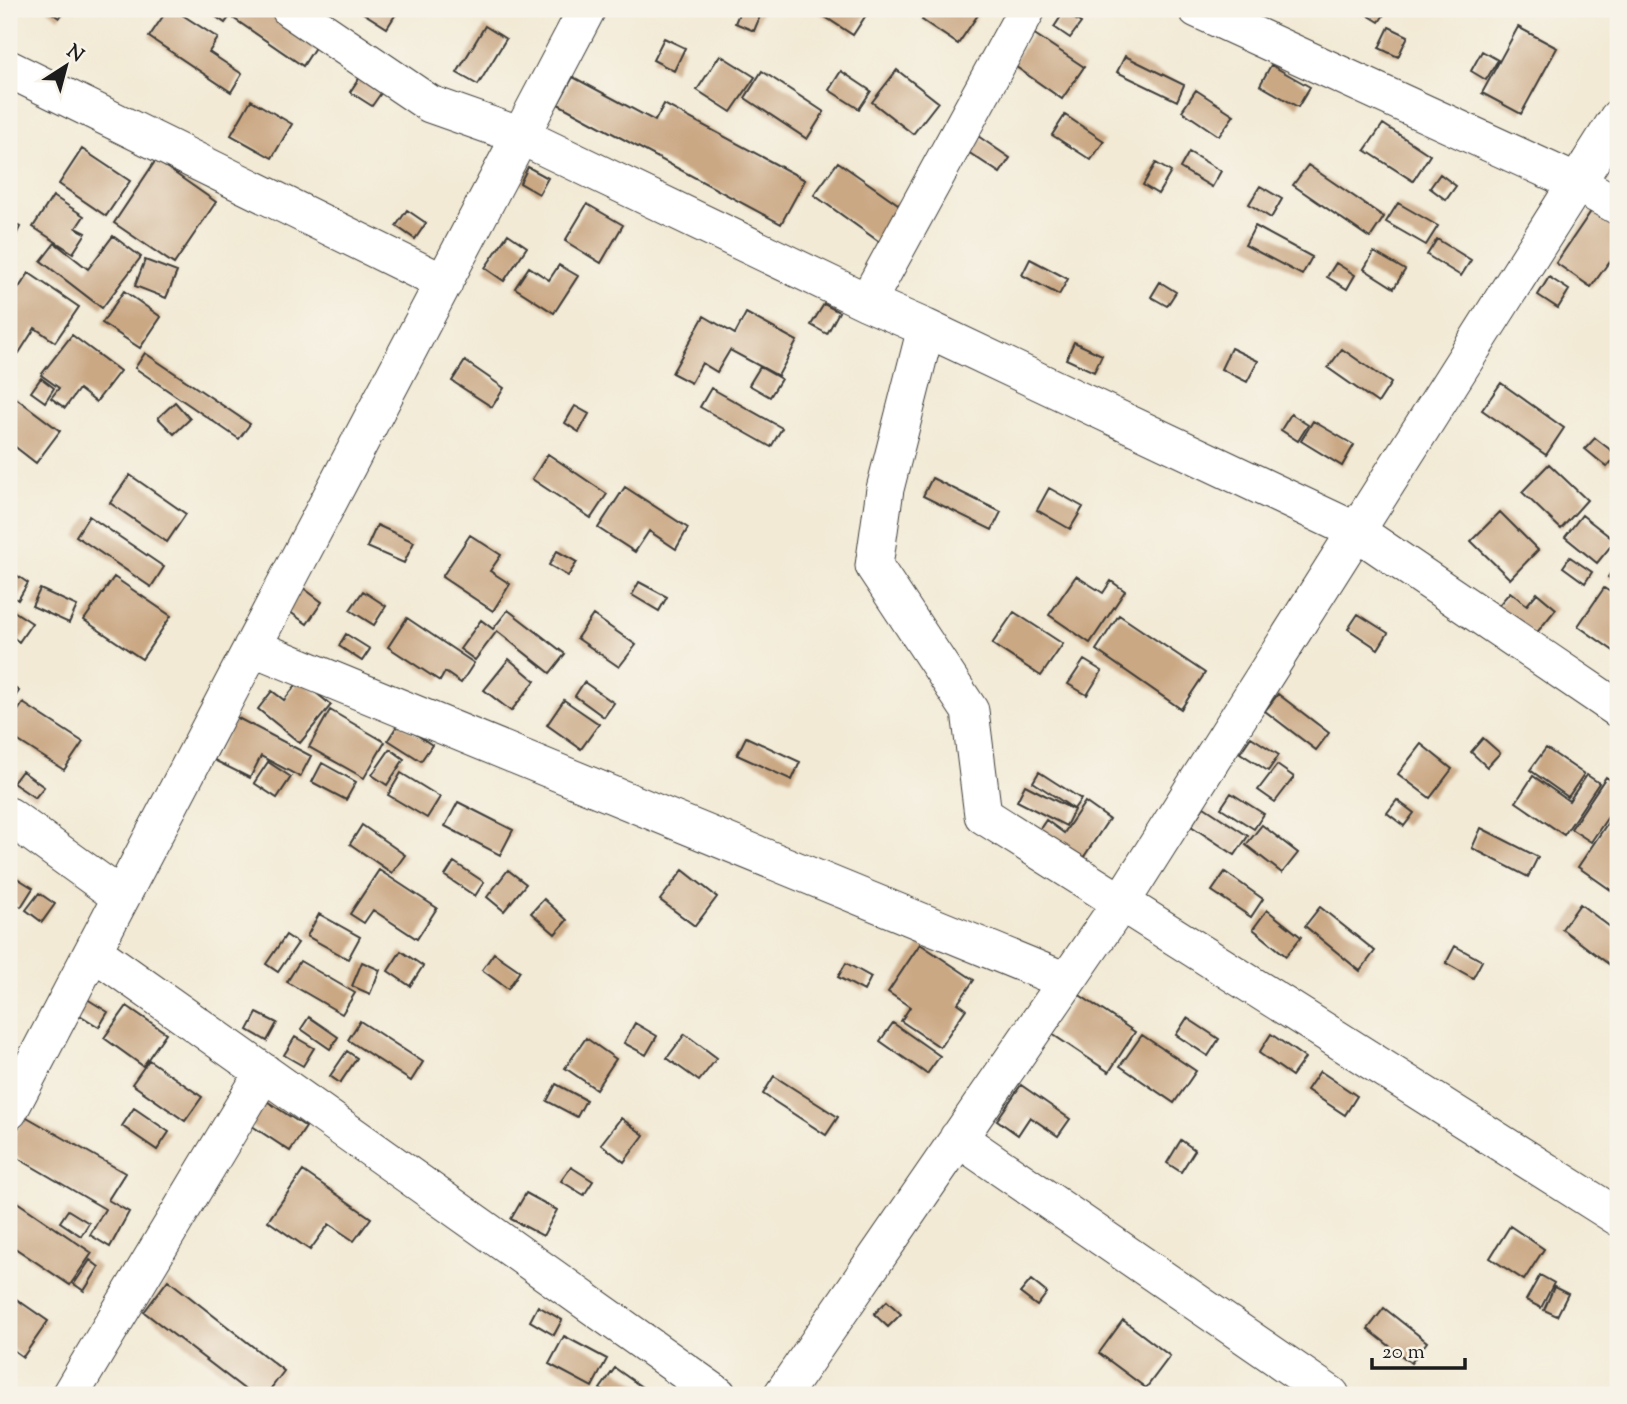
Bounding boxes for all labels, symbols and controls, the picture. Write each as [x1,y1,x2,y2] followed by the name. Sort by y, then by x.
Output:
[32,32,102,102] north arrow
[60,39,89,70] text: N
[1372,1327,1464,1371] scale bar
[1382,1338,1425,1368] text: 20 m

